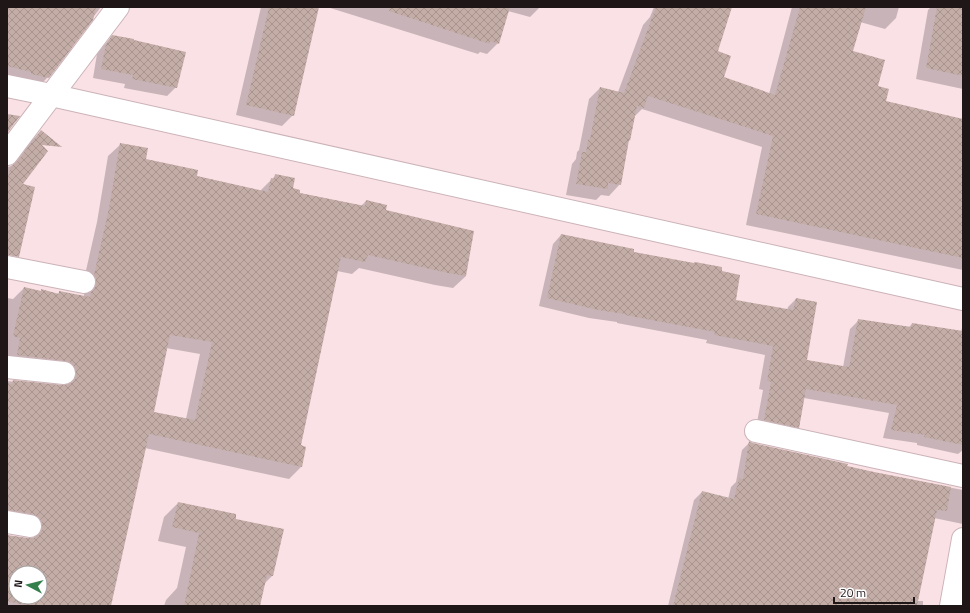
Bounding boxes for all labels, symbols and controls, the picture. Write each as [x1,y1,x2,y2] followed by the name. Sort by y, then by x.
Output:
[8,565,48,605] north arrow
[10,579,26,589] text: N
[834,579,914,605] scale bar
[840,583,866,602] text: 20 m

